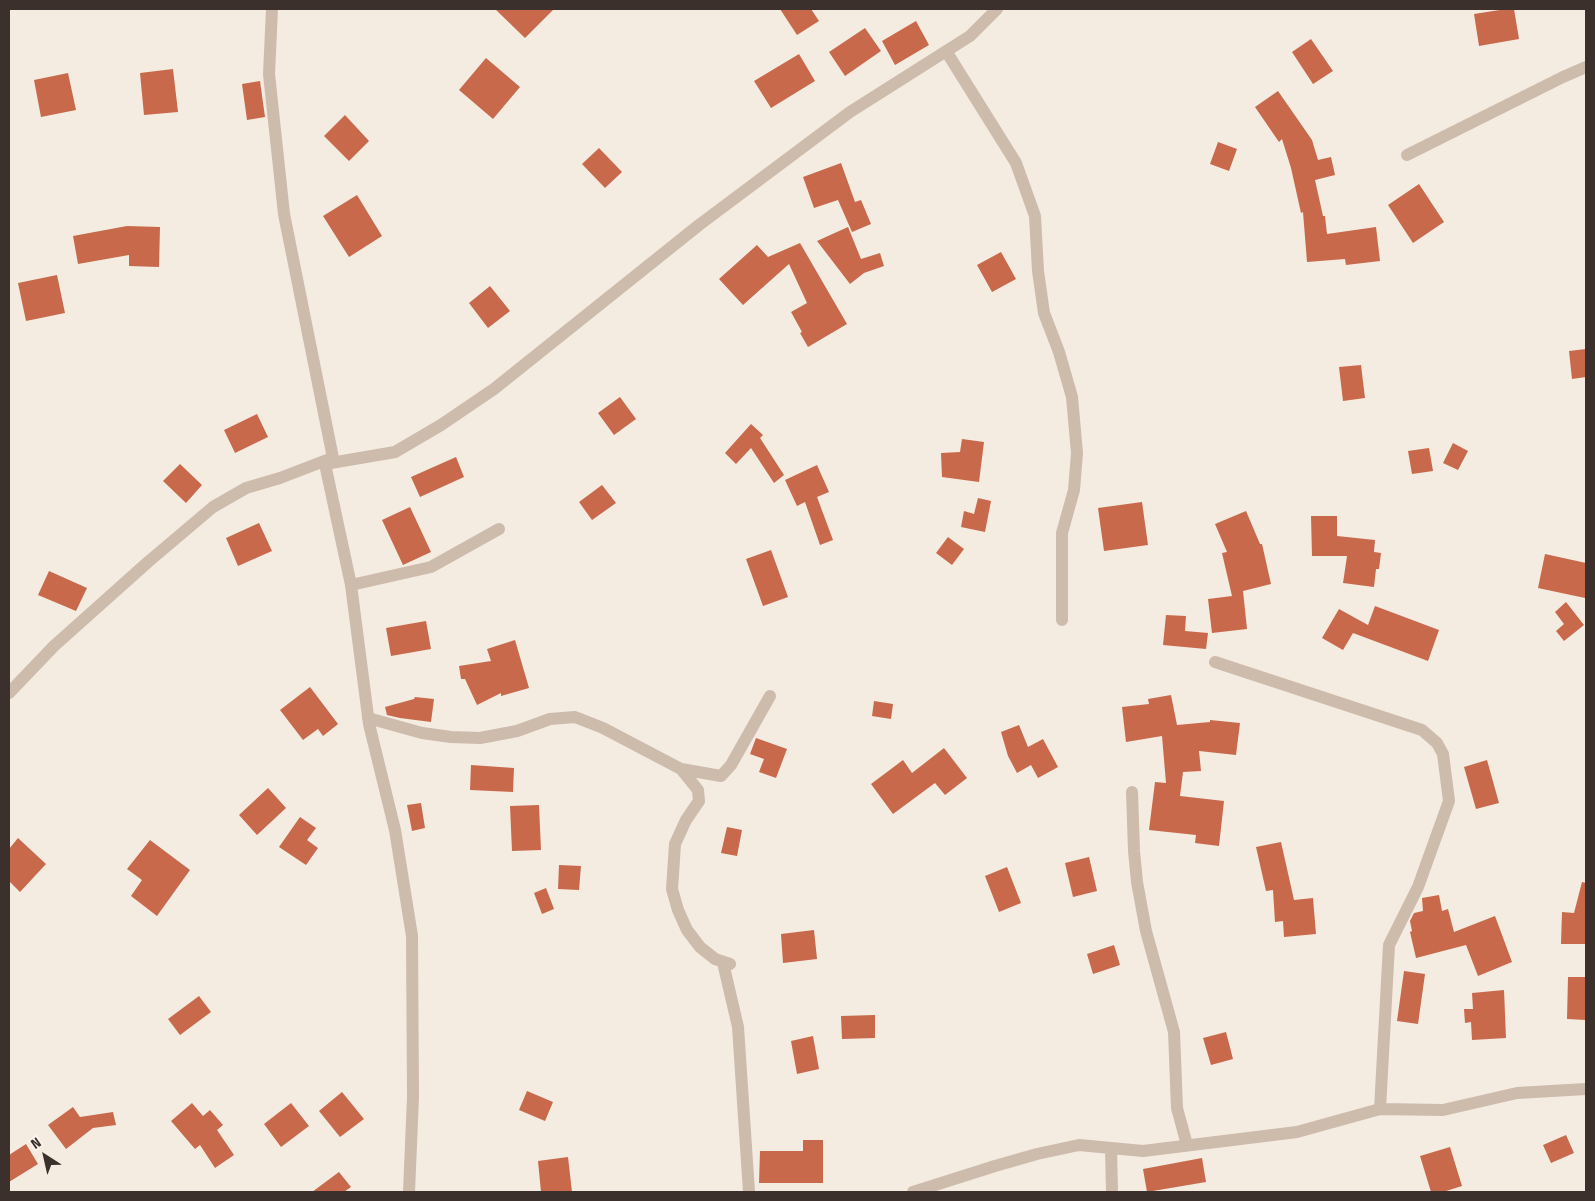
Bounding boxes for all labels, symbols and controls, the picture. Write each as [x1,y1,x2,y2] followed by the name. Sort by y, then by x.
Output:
[20,1131,70,1181] north arrow
[28,1134,44,1153] text: N

